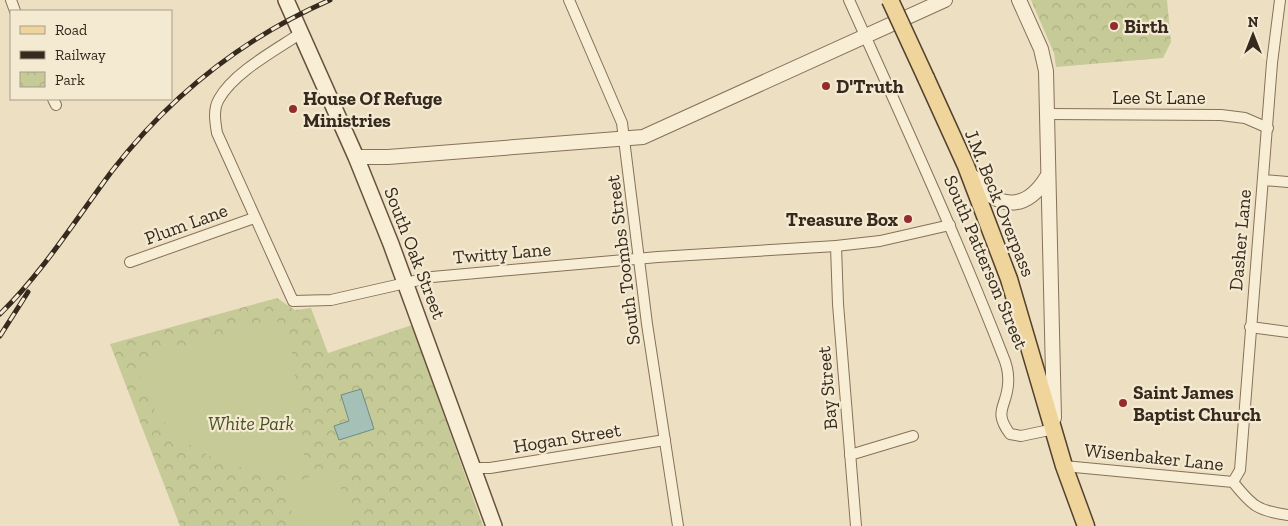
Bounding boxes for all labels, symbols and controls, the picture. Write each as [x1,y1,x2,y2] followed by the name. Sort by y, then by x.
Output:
[10,10,172,100] legend
[1228,10,1278,60] north arrow
[1248,14,1259,31] text: N
[1124,15,1168,38] place label: Birth
[1108,20,1120,32] marker: Birth
[55,21,88,39] text: Road
[55,46,106,64] text: Railway
[55,71,85,89] text: Park
[836,75,904,98] place label: D'Truth
[820,80,832,92] marker: D'Truth
[1112,86,1206,109] street label: Lee St Lane
[303,87,442,132] place label: House Of Refuge Ministries
[287,103,299,115] marker: House Of Refuge Ministries
[960,126,1040,280] street label: J.M. Beck Overpass
[939,172,1033,352] street label: South Patterson Street
[601,174,645,346] street label: South Toombs Street
[379,184,451,322] street label: South Oak Street
[1224,188,1256,292] street label: Dasher Lane
[141,198,231,250] street label: Plum Lane
[786,208,898,231] place label: Treasure Box
[902,213,914,225] marker: Treasure Box
[452,237,552,269] street label: Twitty Lane
[812,345,842,431] street label: Bay Street
[1133,381,1261,426] place label: Saint James Baptist Church
[1117,397,1129,409] marker: Saint James Baptist Church
[208,412,294,435] park label: White Park
[512,418,622,458] street label: Hogan Street
[1083,438,1225,476] street label: Wisenbaker Lane

